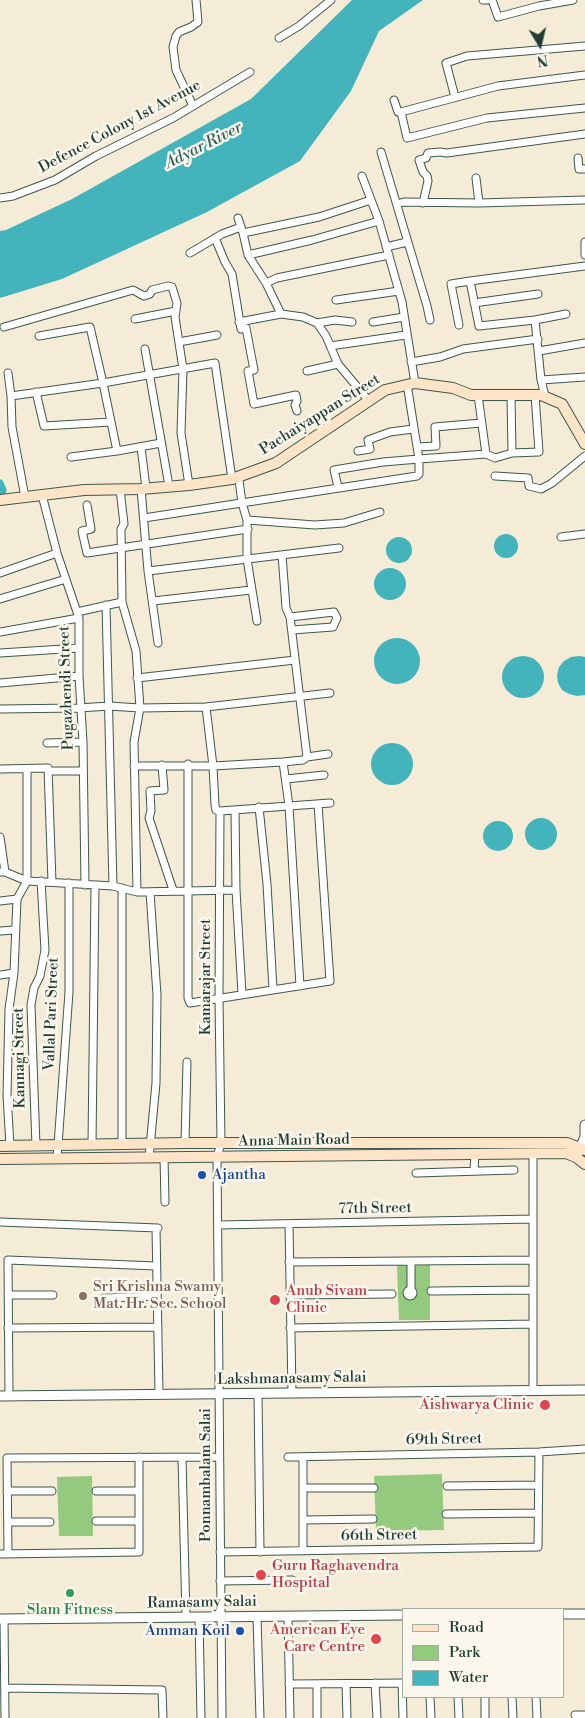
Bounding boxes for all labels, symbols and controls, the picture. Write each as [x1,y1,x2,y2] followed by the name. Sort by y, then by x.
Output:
[515,20,565,70] north arrow
[535,50,549,70] text: N
[36,77,204,177] street label: Defence Colony 1st Avenue
[162,118,246,174] water label: Adyar River
[256,371,384,459] street label: Pachaiyappan Street
[56,626,78,750] street label: Pugazhendi Street
[197,919,215,1035] street label: Kamarajar Street
[41,957,63,1071] street label: Vallal Pari Street
[10,1007,30,1109] street label: Kannagi Street
[238,1131,350,1151] street label: Anna Main Road
[212,1166,266,1184] place label: Ajantha
[196,1169,208,1181] marker: Ajantha
[338,1199,412,1219] street label: 77th Street
[93,1278,227,1313] place label: Sri Krishna Swamy Mat. Hr. Sec. School
[286,1282,367,1317] place label: Anub Sivam Clinic
[77,1290,89,1302] marker: Sri Krishna Swamy Mat. Hr. Sec. School
[268,1293,282,1307] marker: Anub Sivam Clinic
[217,1369,367,1389] street label: Lakshmanasamy Salai
[419,1396,534,1414] place label: Aishwarya Clinic
[538,1398,552,1412] marker: Aishwarya Clinic
[197,1408,215,1542] street label: Ponnambalam Salai
[406,1430,482,1450] street label: 69th Street
[341,1526,417,1546] street label: 66th Street
[272,1557,399,1592] place label: Guru Raghavendra Hospital
[254,1568,268,1582] marker: Guru Raghavendra Hospital
[64,1587,76,1599] marker: Slam Fitness
[147,1593,257,1613] street label: Ramasamy Salai
[27,1601,113,1619] place label: Slam Fitness
[402,1608,565,1698] legend
[449,1618,484,1637] text: Road
[270,1621,365,1656] place label: American Eye Care Centre
[145,1622,230,1640] place label: Amman Koil
[234,1625,246,1637] marker: Amman Koil
[369,1632,383,1646] marker: American Eye Care Centre
[449,1643,480,1662] text: Park
[449,1668,488,1687] text: Water

